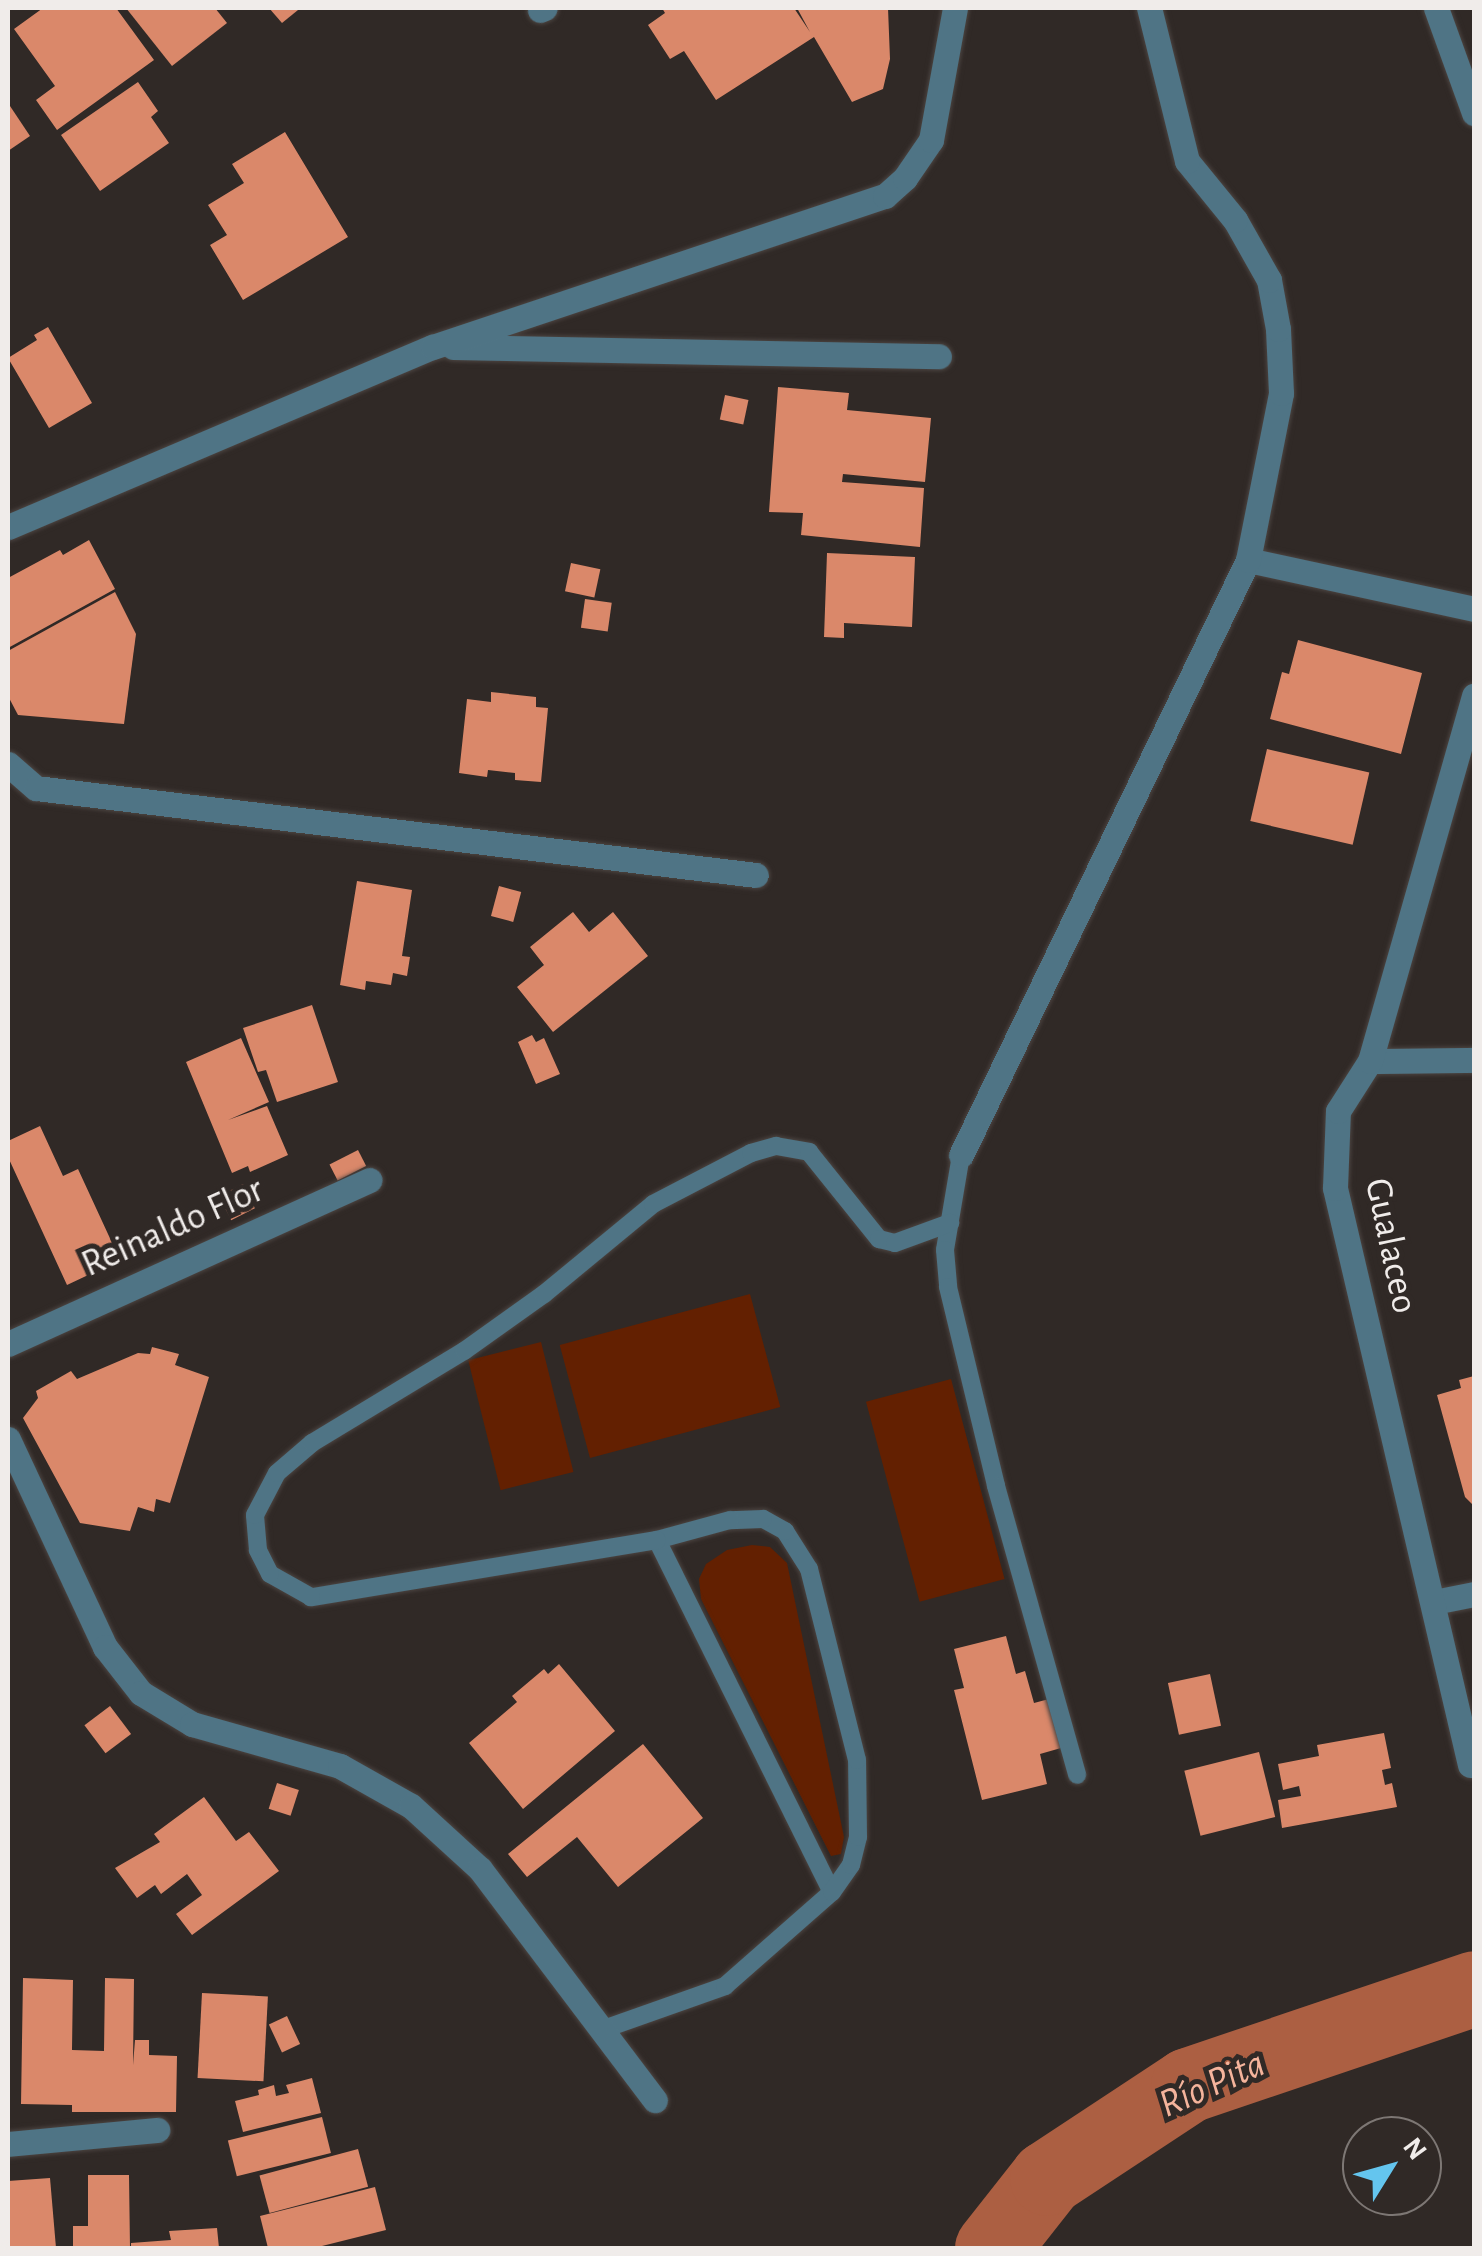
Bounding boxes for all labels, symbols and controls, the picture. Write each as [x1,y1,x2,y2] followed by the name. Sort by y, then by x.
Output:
[75,1168,271,1288] street label: Reinaldo Flor
[1353,1174,1427,1318] street label: Gualaceo
[1151,2039,1273,2129] water label: Río Pita
[1342,2116,1442,2216] north arrow
[1397,2133,1431,2165] text: N

